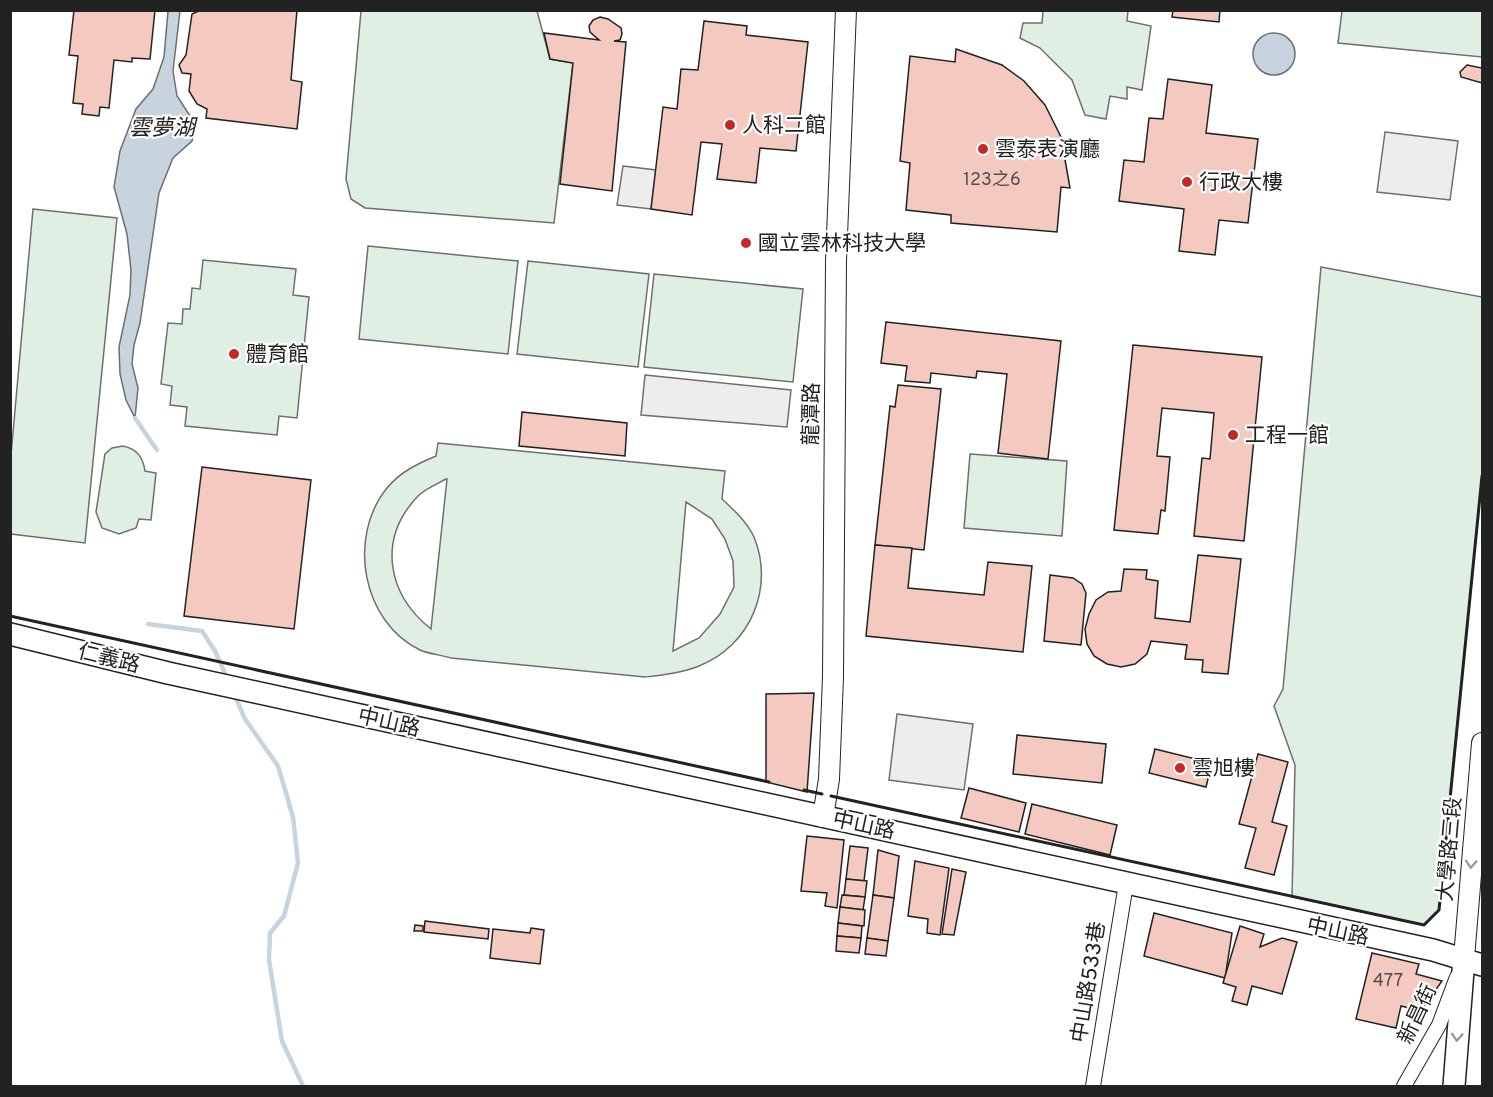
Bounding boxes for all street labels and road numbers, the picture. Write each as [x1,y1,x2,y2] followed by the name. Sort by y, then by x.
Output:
[798,382,827,446] street label: 龍潭路
[75,639,142,680] street label: 仁義路
[355,703,422,744] street label: 中山路
[1432,796,1469,903] street label: 大學路三段
[830,807,897,846] street label: 中山路
[1304,913,1371,952] street label: 中山路
[1067,920,1112,1045] street label: 中山路533巷
[1393,980,1444,1049] street label: 新昌街

